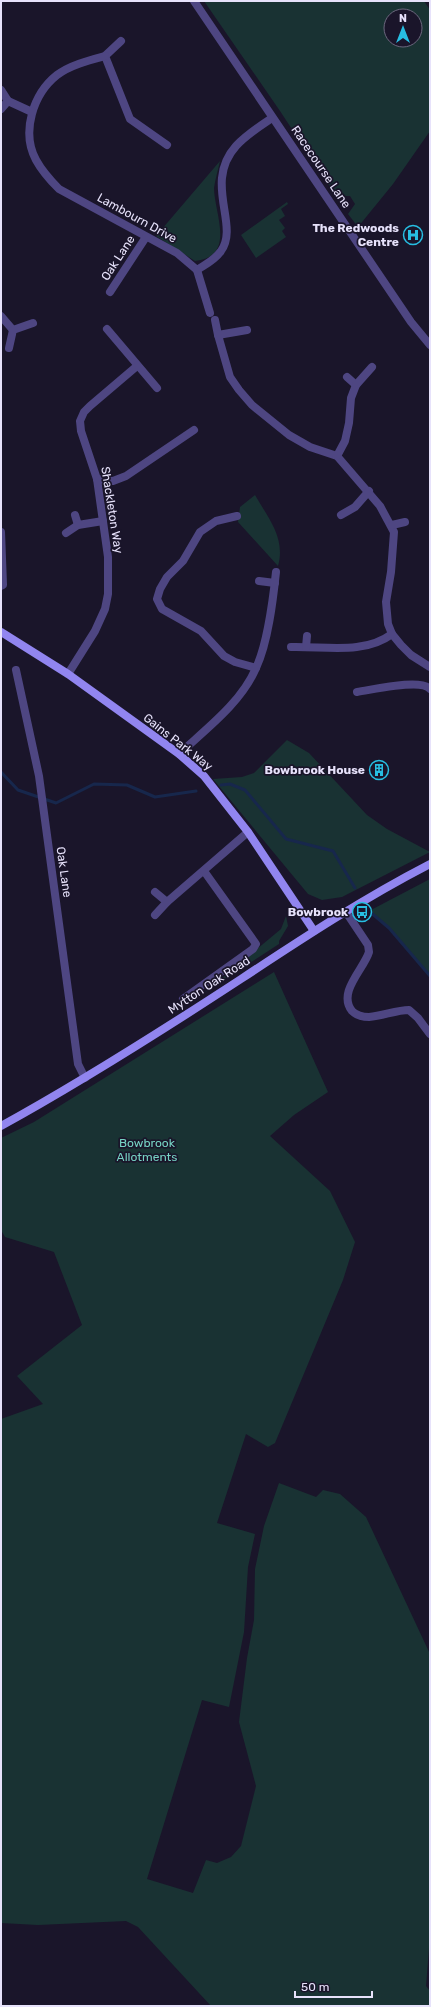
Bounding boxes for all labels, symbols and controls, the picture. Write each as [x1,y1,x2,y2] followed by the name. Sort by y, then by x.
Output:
[383,8,423,48] north arrow
[399,12,407,25] text: N
[288,123,354,211] street label: Racecourse Lane
[95,190,180,246] street label: Lambourn Drive
[312,221,399,249] place label: The Redwoods Centre
[402,224,424,246] hospital icon: The Redwoods Centre
[98,233,138,283] street label: Oak Lane
[98,466,126,555] street label: Shackleton Way
[141,711,216,774] street label: Gains Park Way
[368,759,390,781] building icon: Bowbrook House
[264,763,365,777] place label: Bowbrook House
[54,846,75,899] street label: Oak Lane
[351,901,373,923] bus stop icon: Bowbrook
[288,905,348,919] place label: Bowbrook
[165,953,253,1017] street label: Mytton Oak Road
[117,1136,177,1164] park label: Bowbrook Allotments
[295,1973,372,1999] scale bar
[301,1980,329,1994] text: 50 m

